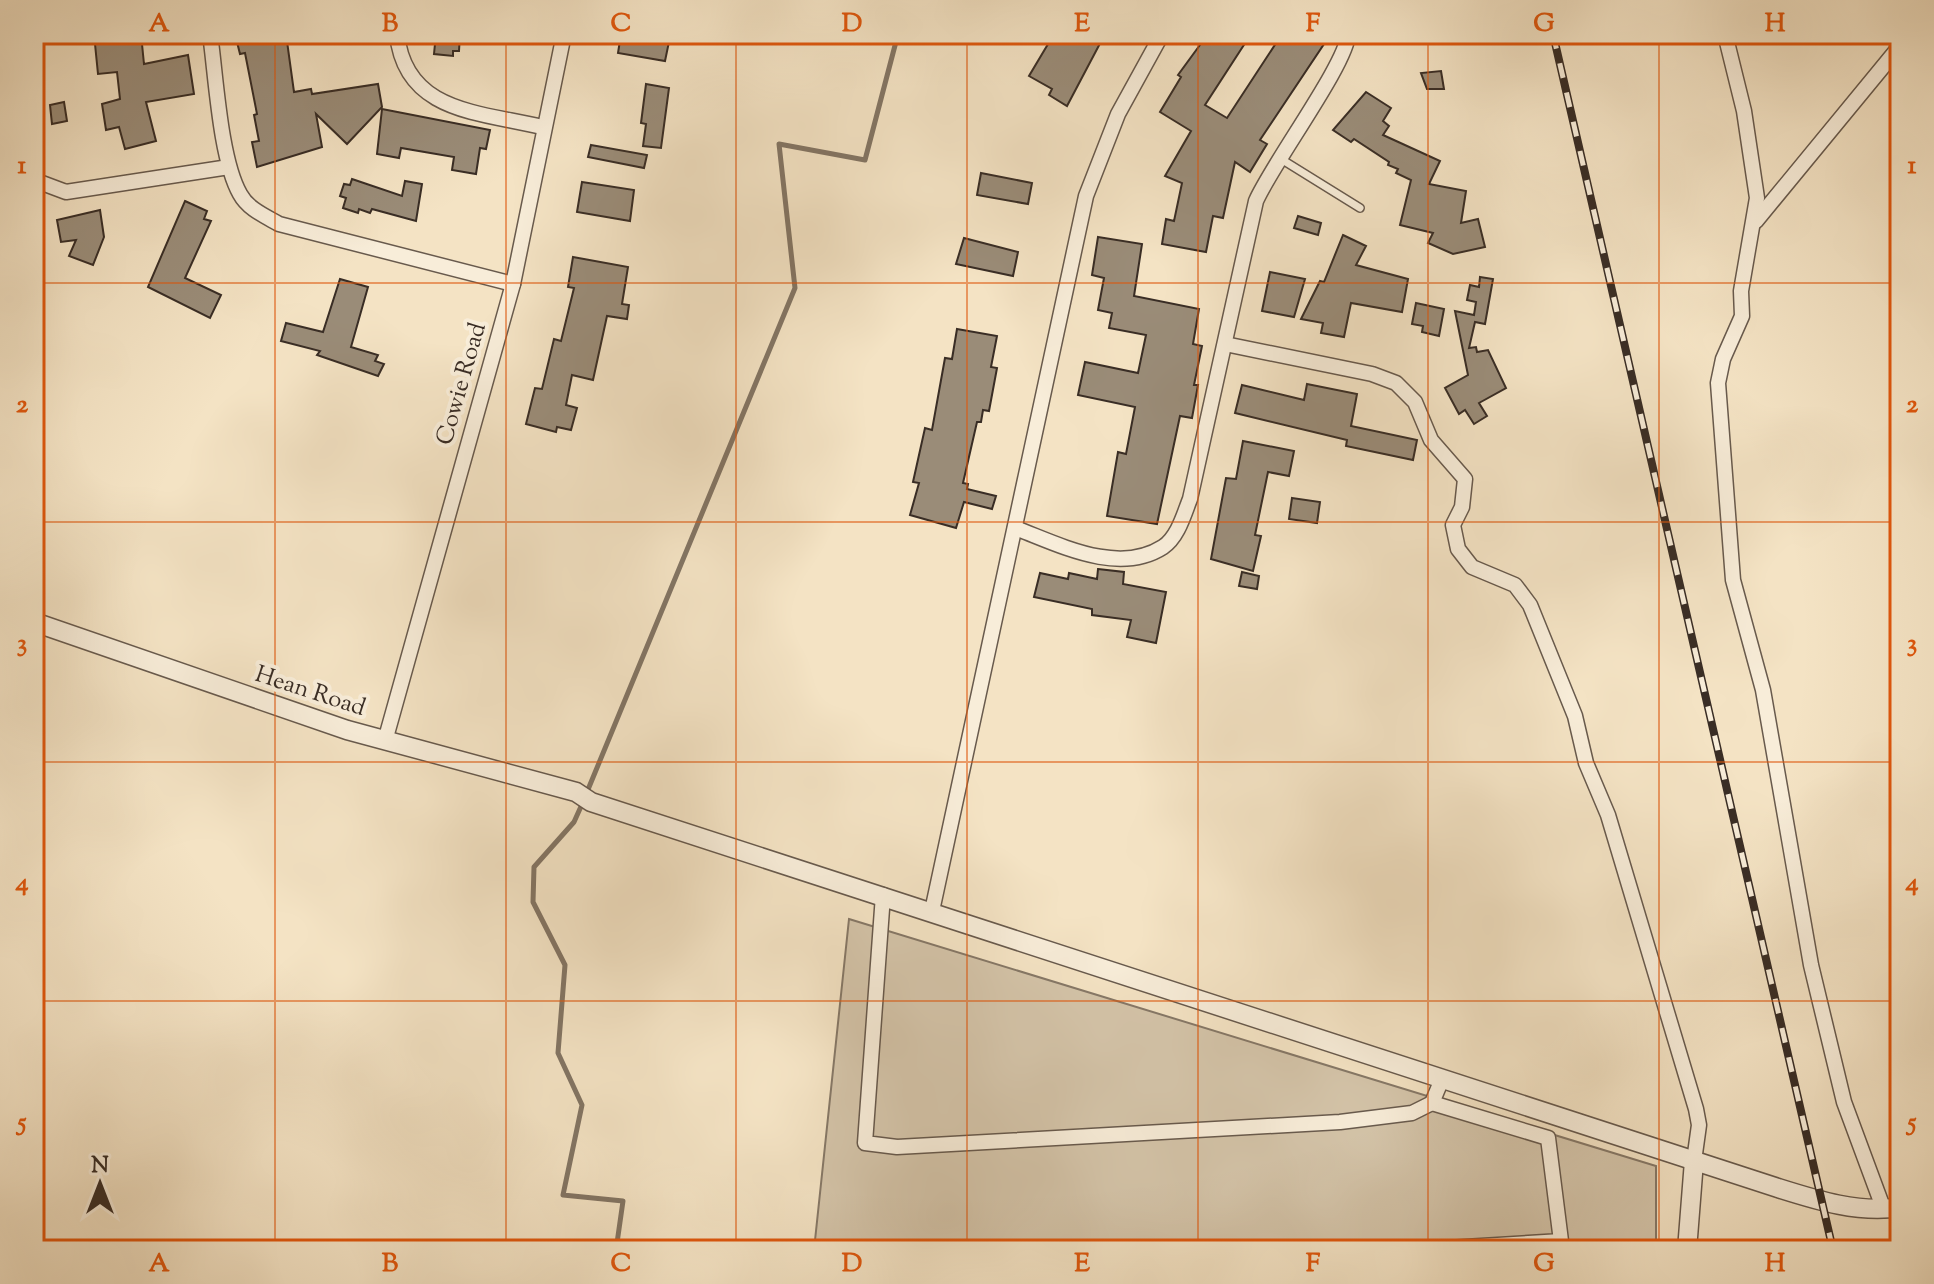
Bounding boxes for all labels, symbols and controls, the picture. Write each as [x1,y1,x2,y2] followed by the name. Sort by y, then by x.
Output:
[148,6,170,43] text: A
[382,6,399,43] text: B
[611,6,631,43] text: C
[842,6,862,43] text: D
[1074,6,1090,43] text: E
[1306,6,1321,43] text: F
[1533,6,1555,43] text: G
[1765,6,1786,43] text: H
[18,148,27,185] text: 1
[1908,148,1917,185] text: 1
[428,318,496,449] street label: Cowie Road
[16,387,29,424] text: 2
[1906,387,1919,424] text: 2
[17,626,27,663] text: 3
[1907,626,1917,663] text: 3
[250,658,370,726] street label: Hean Road
[14,865,29,902] text: 4
[1904,865,1919,902] text: 4
[16,1105,27,1142] text: 5
[1906,1105,1917,1142] text: 5
[60,1144,140,1224] north arrow
[91,1151,109,1183] text: N
[148,1246,170,1283] text: A
[382,1246,399,1283] text: B
[611,1246,631,1283] text: C
[842,1246,862,1283] text: D
[1074,1246,1090,1283] text: E
[1306,1246,1321,1283] text: F
[1533,1246,1555,1283] text: G
[1765,1246,1786,1283] text: H

